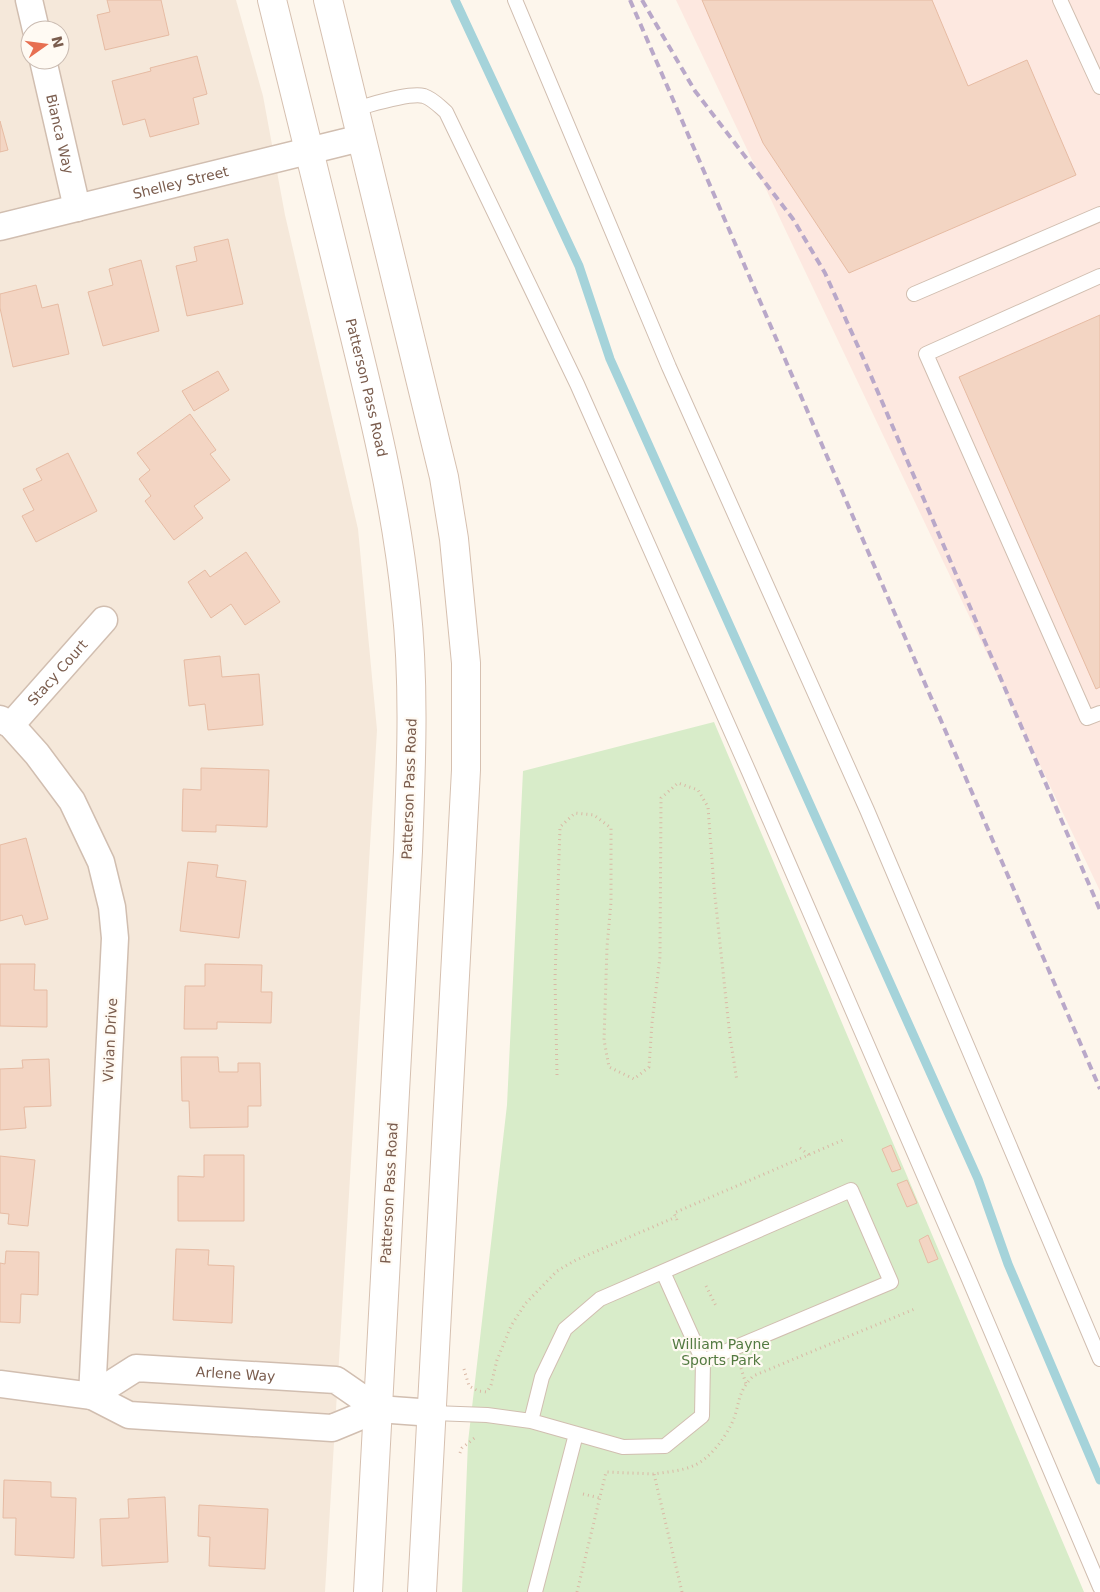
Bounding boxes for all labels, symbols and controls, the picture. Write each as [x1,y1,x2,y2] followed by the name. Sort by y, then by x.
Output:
[20,20,70,70] north arrow
[48,34,67,49] text: N
[43,93,77,176] street label: Bianca Way
[131,163,231,202] street label: Shelley Street
[343,317,390,458] street label: Patterson Pass Road
[24,636,91,709] street label: Stacy Court
[399,718,419,860] street label: Patterson Pass Road
[100,997,120,1083] street label: Vivian Drive
[377,1122,401,1264] street label: Patterson Pass Road
[672,1336,770,1368] park label: William Payne Sports Park
[195,1364,276,1384] street label: Arlene Way

